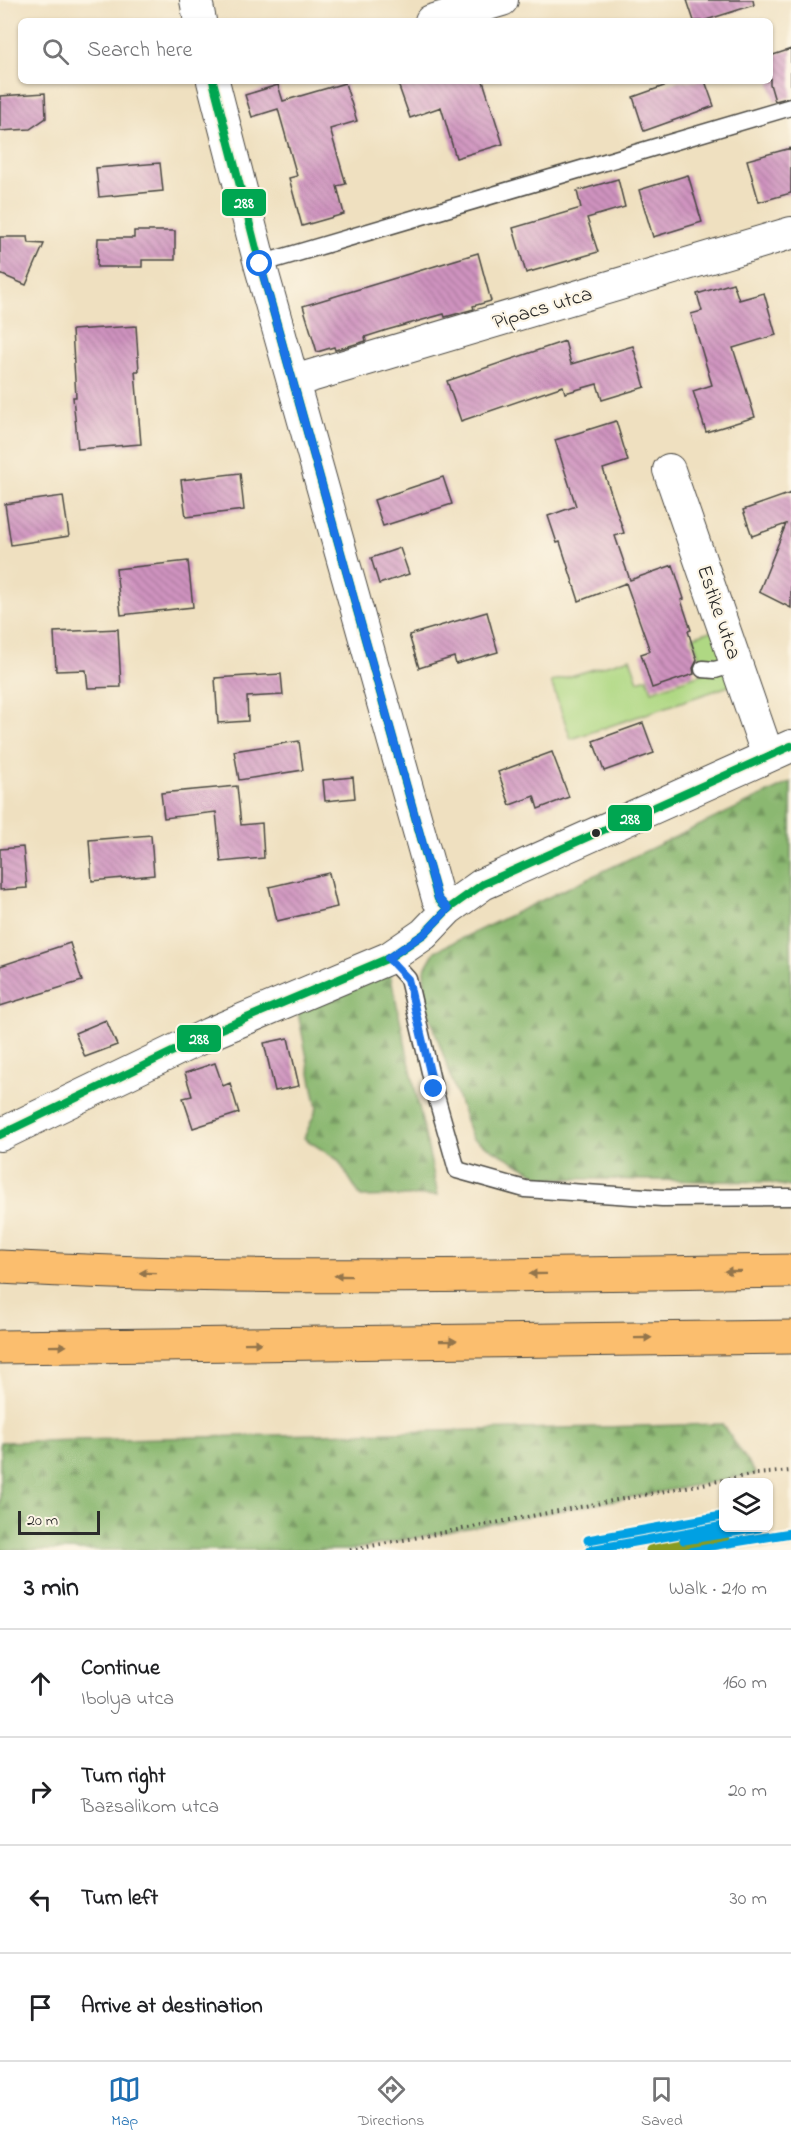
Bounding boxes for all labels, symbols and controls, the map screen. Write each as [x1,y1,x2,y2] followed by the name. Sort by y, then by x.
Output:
[18,18,773,84] search box
[39,35,72,68] icon: search
[87,35,192,67] text: Search here
[221,188,267,217] line badge: 288
[233,192,254,216] text: 288
[246,250,272,276] route start
[489,280,596,338] street label: Pipacs utca
[688,562,748,664] street label: Estike utca
[607,804,653,832] line badge: 288
[619,808,640,832] text: 288
[590,827,602,839] unlabelled marker
[176,1024,222,1053] line badge: 288
[188,1028,209,1052] text: 288
[420,1075,446,1101] route end
[723,1266,742,1276] one-way arrow
[138,1268,157,1278] one-way arrow
[528,1269,547,1279] one-way arrow
[333,1271,352,1280] one-way arrow
[634,1334,653,1343] one-way arrow
[439,1336,458,1346] one-way arrow
[244,1338,263,1348] one-way arrow
[49,1341,68,1351] one-way arrow
[719,1478,773,1532] map controls
[719,1478,773,1532] button: layers
[18,1508,100,1536] scale bar
[27,1509,58,1533] text: 20 m
[24,1570,79,1608] text: 3 min
[669,1575,767,1604] text: Walk · 210 m
[81,1653,160,1685] text: Continue
[24,1667,57,1700] icon: ahead
[723,1669,767,1698] text: 160 m
[81,1685,174,1714] text: Ibolya utca
[81,1761,166,1793] text: Turn right
[24,1775,57,1808] icon: right
[728,1777,767,1806] text: 20 m
[81,1793,219,1822] text: Bazsalikom utca
[24,1883,57,1916] icon: left
[81,1883,158,1915] text: Turn left
[730,1885,767,1914] text: 30 m
[24,1991,57,2024] icon: arrive
[81,1991,263,2023] text: Arrive at destination
[108,2073,141,2133] tab: Map
[358,2073,424,2133] tab: Directions
[641,2073,683,2133] tab: Saved

